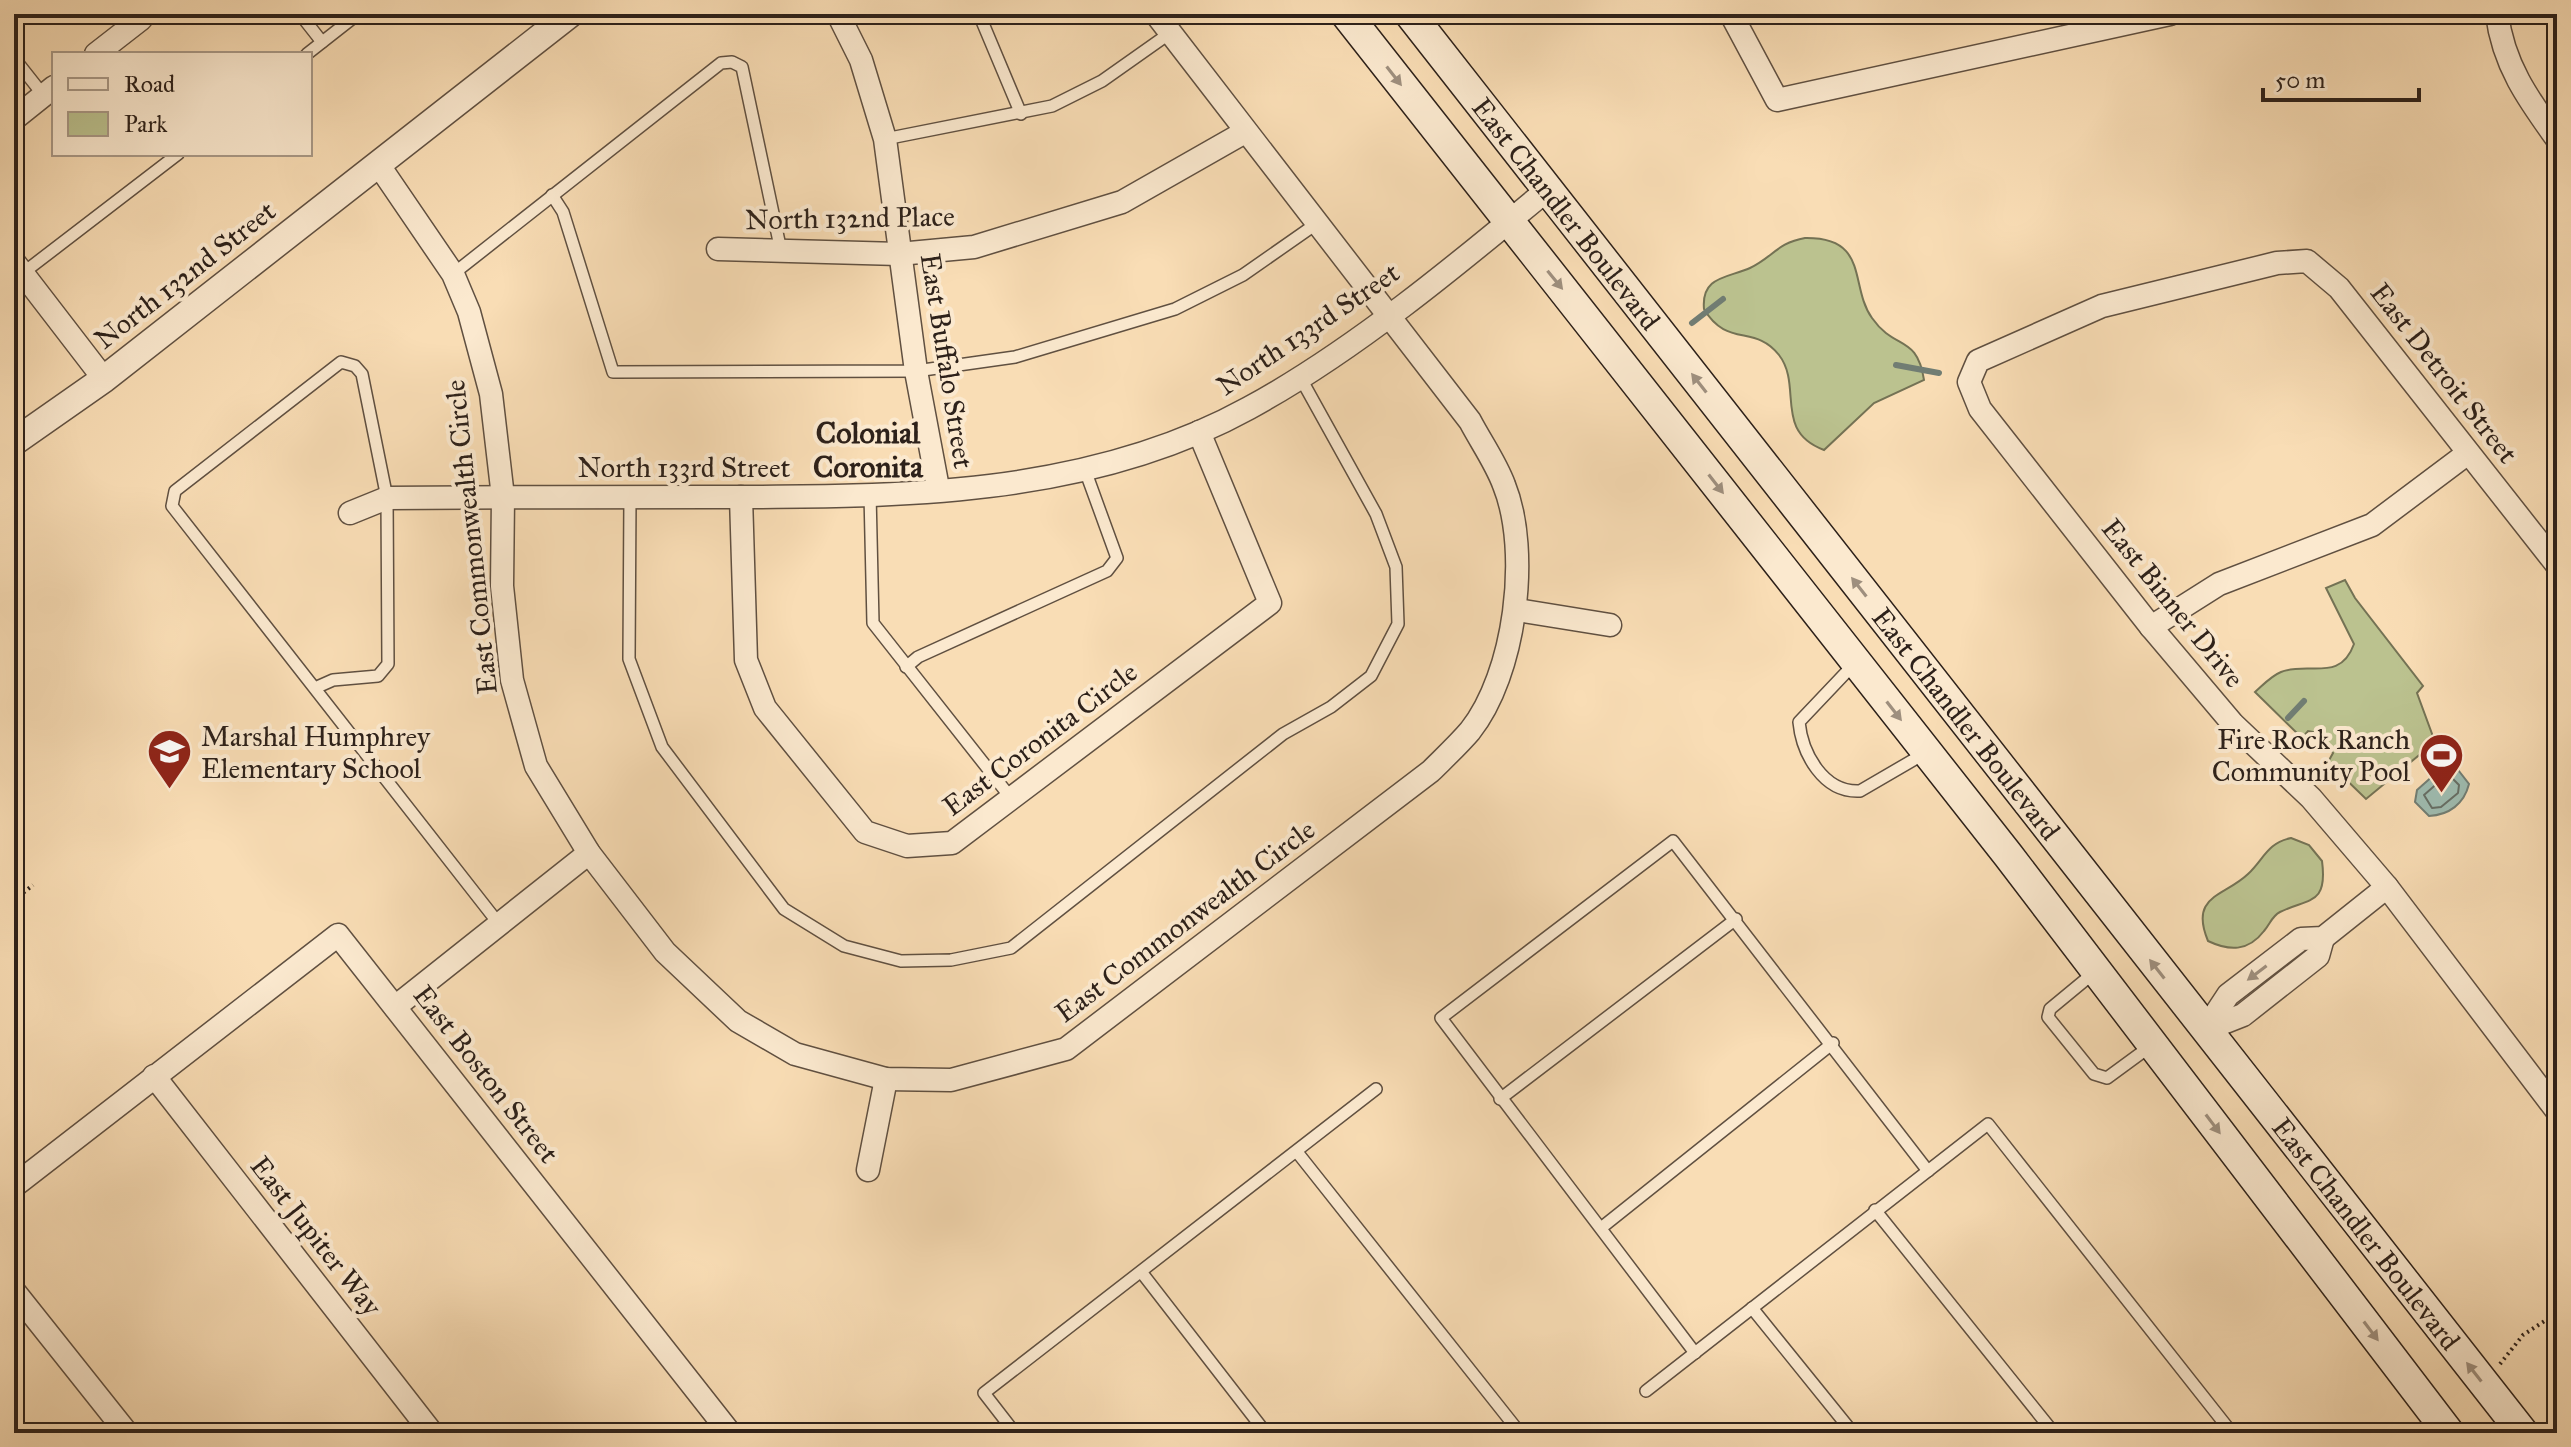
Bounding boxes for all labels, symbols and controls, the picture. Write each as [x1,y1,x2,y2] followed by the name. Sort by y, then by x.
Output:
[52,52,312,156] legend
[2263,52,2419,102] scale bar
[1386,65,1402,86] one-way arrow
[2275,65,2325,95] text: 50 m
[124,69,175,99] text: Road
[1464,91,1668,337] street label: East Chandler Boulevard
[124,109,168,139] text: Park
[87,193,283,357] street label: North 132nd Street
[745,199,955,237] street label: North 132nd Place
[913,251,981,471] street label: East Buffalo Street
[1210,255,1406,403] street label: North 133rd Street
[1546,270,1563,290] one-way arrow
[2363,276,2525,470] street label: East Detroit Street
[1692,373,1708,393] one-way arrow
[437,378,505,696] street label: East Commonwealth Circle
[813,415,924,485] district label: Colonial Coronita
[578,450,791,485] street label: North 133rd Street
[1707,474,1723,494] one-way arrow
[2094,511,2252,695] street label: East Binner Drive
[1852,577,1868,597] one-way arrow
[1864,601,2068,847] street label: East Chandler Boulevard
[936,654,1144,824] street label: East Coronita Circle
[1885,701,1902,721] one-way arrow
[201,719,431,786] place label: Marshal Humphrey Elementary School
[2212,722,2410,789] place label: Fire Rock Ranch Community Pool
[146,728,194,791] school or university icon: Marshal Humphrey Elementary School
[2417,731,2465,794] sports icon: Fire Rock Ranch Community Pool
[1048,812,1322,1030] street label: East Commonwealth Circle
[2150,959,2166,979] one-way arrow
[2247,964,2267,980] one-way arrow
[406,978,566,1170] street label: East Boston Street
[2264,1111,2468,1357] street label: East Chandler Boulevard
[2205,1114,2221,1134] one-way arrow
[243,1149,390,1324] street label: East Jupiter Way
[2362,1321,2378,1341] one-way arrow
[2467,1362,2483,1382] one-way arrow

